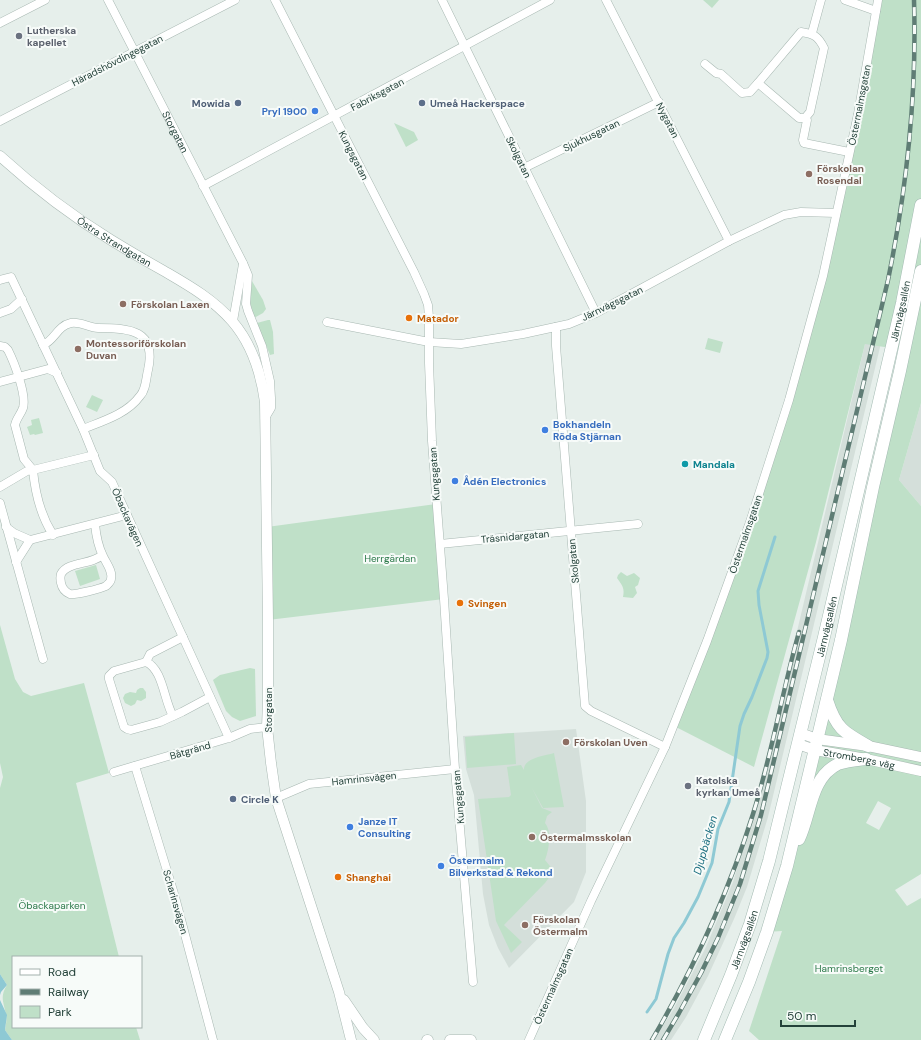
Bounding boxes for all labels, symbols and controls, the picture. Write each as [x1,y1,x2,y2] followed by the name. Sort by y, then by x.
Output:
[27,24,76,49] place label: Lutherska kapellet
[14,31,24,41] marker: Lutherska kapellet
[69,32,165,89] street label: Häradshövdingegatan
[845,63,874,147] street label: Östermalmsgatan
[348,75,406,114] street label: Fabriksgatan
[192,97,230,110] place label: Mowida
[430,97,525,110] place label: Umeå Hackerspace
[233,98,243,108] marker: Mowida
[417,98,427,108] marker: Umeå Hackerspace
[653,100,682,140] street label: Nygatan
[262,105,307,118] place label: Pryl 1900
[310,106,320,116] marker: Pryl 1900
[159,109,191,155] street label: Storgatan
[561,116,622,155] street label: Sjukhusgatan
[336,128,372,182] street label: Kungsgatan
[503,134,534,180] street label: Skolgatan
[817,162,864,187] place label: Förskolan Rosendal
[804,169,814,179] marker: Förskolan Rosendal
[74,214,154,270] street label: Östra Strandgatan
[887,279,913,343] street label: Järnvägsallén
[579,283,645,324] street label: Järnvägsgatan
[131,298,209,311] place label: Förskolan Laxen
[118,299,128,309] marker: Förskolan Laxen
[417,312,459,325] place label: Matador
[404,313,414,323] marker: Matador
[86,337,186,362] place label: Montessoriförskolan Duvan
[73,344,83,354] marker: Montessoriförskolan Duvan
[553,418,621,443] place label: Bokhandeln Röda Stjärnan
[540,425,550,435] marker: Bokhandeln Röda Stjärnan
[426,446,443,501] street label: Kungsgatan
[693,458,735,471] place label: Mandala
[680,459,690,469] marker: Mandala
[463,475,546,488] place label: Ådén Electronics
[450,476,460,486] marker: Ådén Electronics
[109,486,146,549] street label: Öbackavägen
[726,493,765,575] street label: Östermalmsgatan
[480,527,550,546] street label: Träsnidargatan
[565,538,582,584] street label: Skolgatan
[364,552,416,565] park label: Herrgärdan
[813,595,840,658] street label: Järnvägsallén
[468,597,507,610] place label: Svingen
[455,598,465,608] marker: Svingen
[262,687,275,733] street label: Storgatan
[574,736,648,749] place label: Förskolan Uven
[561,737,571,747] marker: Förskolan Uven
[168,738,212,763] street label: Båtgränd
[822,746,897,772] street label: Strombergs väg
[331,769,397,788] street label: Hamrinsvägen
[450,769,467,824] street label: Kungsgatan
[696,774,760,799] place label: Katolska kyrkan Umeå
[683,781,693,791] marker: Katolska kyrkan Umeå
[241,793,279,806] place label: Circle K
[228,794,238,804] marker: Circle K
[690,814,720,876] water label: Djupbäcken
[358,815,411,840] place label: Janze IT Consulting
[345,822,355,832] marker: Janze IT Consulting
[540,831,631,844] place label: Östermalmsskolan
[527,832,537,842] marker: Östermalmsskolan
[449,854,553,879] place label: Östermalm Bilverkstad & Rekond
[436,861,446,871] marker: Östermalm Bilverkstad & Rekond
[160,868,191,936] street label: Scharinsvägen
[346,871,391,884] place label: Shanghai
[333,872,343,882] marker: Shanghai
[18,899,86,912] park label: Öbackaparken
[728,908,761,971] street label: Järnvägsallén
[533,913,588,938] place label: Förskolan Östermalm
[520,920,530,930] marker: Förskolan Östermalm
[531,946,576,1026] street label: Östermalmsgatan
[12,956,142,1028] legend
[815,962,883,975] park label: Hamrinsberget
[48,964,76,980] text: Road
[48,984,89,1000] text: Railway
[781,1002,855,1028] scale bar
[48,1004,72,1020] text: Park
[787,1008,816,1024] text: 50 m

